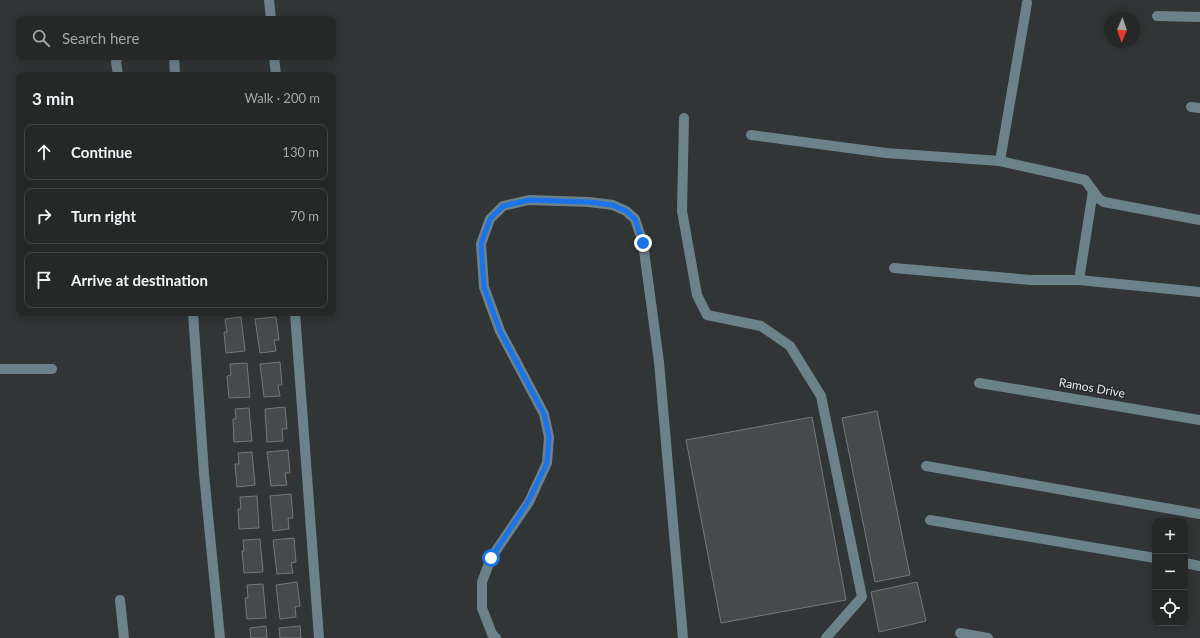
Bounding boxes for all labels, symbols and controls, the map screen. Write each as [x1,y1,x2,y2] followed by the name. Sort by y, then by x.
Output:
[1104,12,1140,48] north arrow
[16,16,336,60] search box
[30,27,52,49] icon: search
[62,29,139,47] text: Search here
[32,88,74,109] text: 3 min
[244,90,320,106] text: Walk · 200 m
[33,141,55,163] icon: ahead
[71,143,132,161] text: Continue
[282,144,319,160] text: 130 m
[33,205,55,227] icon: right
[71,207,136,225] text: Turn right
[290,208,319,224] text: 70 m
[634,234,652,252] route end
[33,269,55,291] icon: arrive
[71,271,208,289] text: Arrive at destination
[1058,374,1126,401] street label: Ramos Drive
[1152,518,1188,626] map controls
[1152,518,1188,554] button: +
[482,549,500,567] route start
[1152,554,1188,590] button: −
[1152,590,1188,626] button: locate

